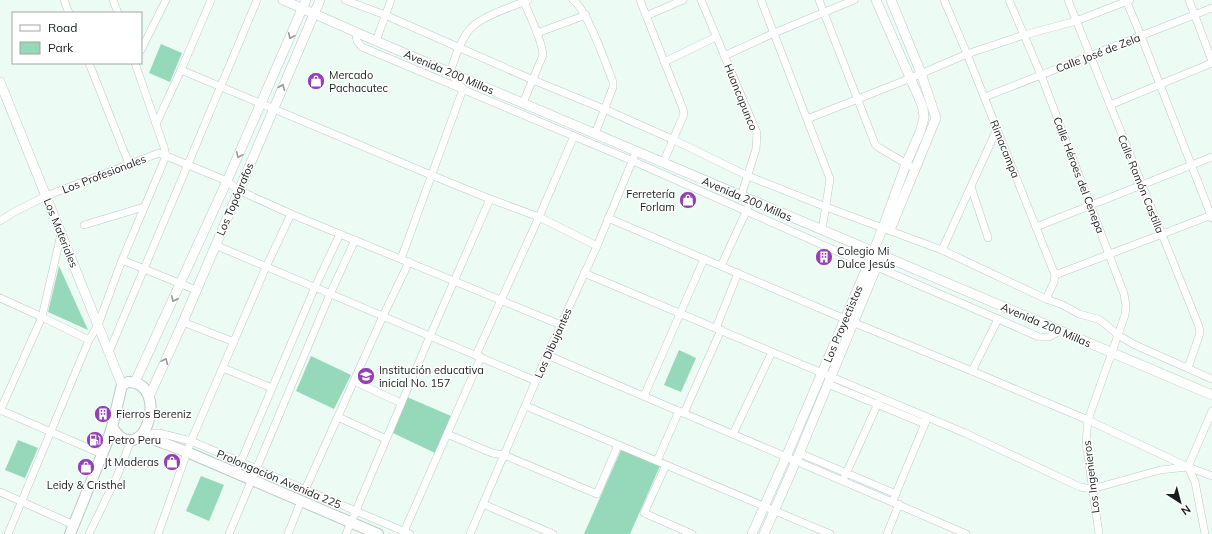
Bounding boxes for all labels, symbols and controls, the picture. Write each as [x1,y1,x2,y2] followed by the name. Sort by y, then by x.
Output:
[12,12,142,64] legend
[48,20,77,35] text: Road
[1054,30,1142,76] street label: Calle José de Zela
[288,31,296,39] one-way arrow
[48,40,74,55] text: Park
[402,47,496,97] street label: Avenida 200 Millas
[721,62,761,132] street label: Huancapunco
[329,68,389,95] place label: Mercado Pachacutec
[306,71,326,91] shop icon: Mercado Pachacutec
[277,84,285,92] one-way arrow
[1050,115,1108,235] street label: Calle Héroes del Cenepa
[987,118,1023,180] street label: Rimacampa
[1115,133,1167,235] street label: Calle Ramón Castilla
[236,151,244,158] one-way arrow
[60,152,148,196] street label: Los Profesionales
[213,160,257,238] street label: Los Topógrafos
[700,174,794,224] street label: Avenida 200 Millas
[626,187,675,214] place label: Ferretería Forlam
[678,190,698,210] shop icon: Ferretería Forlam
[41,196,81,270] street label: Los Materiales
[837,244,895,271] place label: Colegio Mi Dulce Jesús
[814,247,834,267] building icon: Colegio Mi Dulce Jesús
[820,283,866,365] street label: Los Proyectistas
[170,295,178,302] one-way arrow
[999,300,1093,350] street label: Avenida 200 Millas
[531,306,575,380] street label: Los Dibujantes
[160,358,168,366] one-way arrow
[379,363,484,390] place label: Institución educativa inicial No. 157
[356,366,376,386] school or university icon: Institución educativa inicial No. 157
[93,404,113,424] building icon: Fierros Bereniz
[116,407,192,421] place label: Fierros Bereniz
[85,430,105,450] fuel station icon: Petro Peru
[108,433,161,447] place label: Petro Peru
[1080,440,1102,514] street label: Los Ingenieros
[215,446,344,512] street label: Prolongación Avenida 225
[162,452,182,472] shop icon: Jt Maderas
[104,455,159,469] place label: Jt Maderas
[76,457,96,477] shop icon: Leidy & Cristhel
[47,478,125,492] place label: Leidy & Cristhel
[1160,482,1200,522] north arrow
[1178,502,1193,518] text: N

